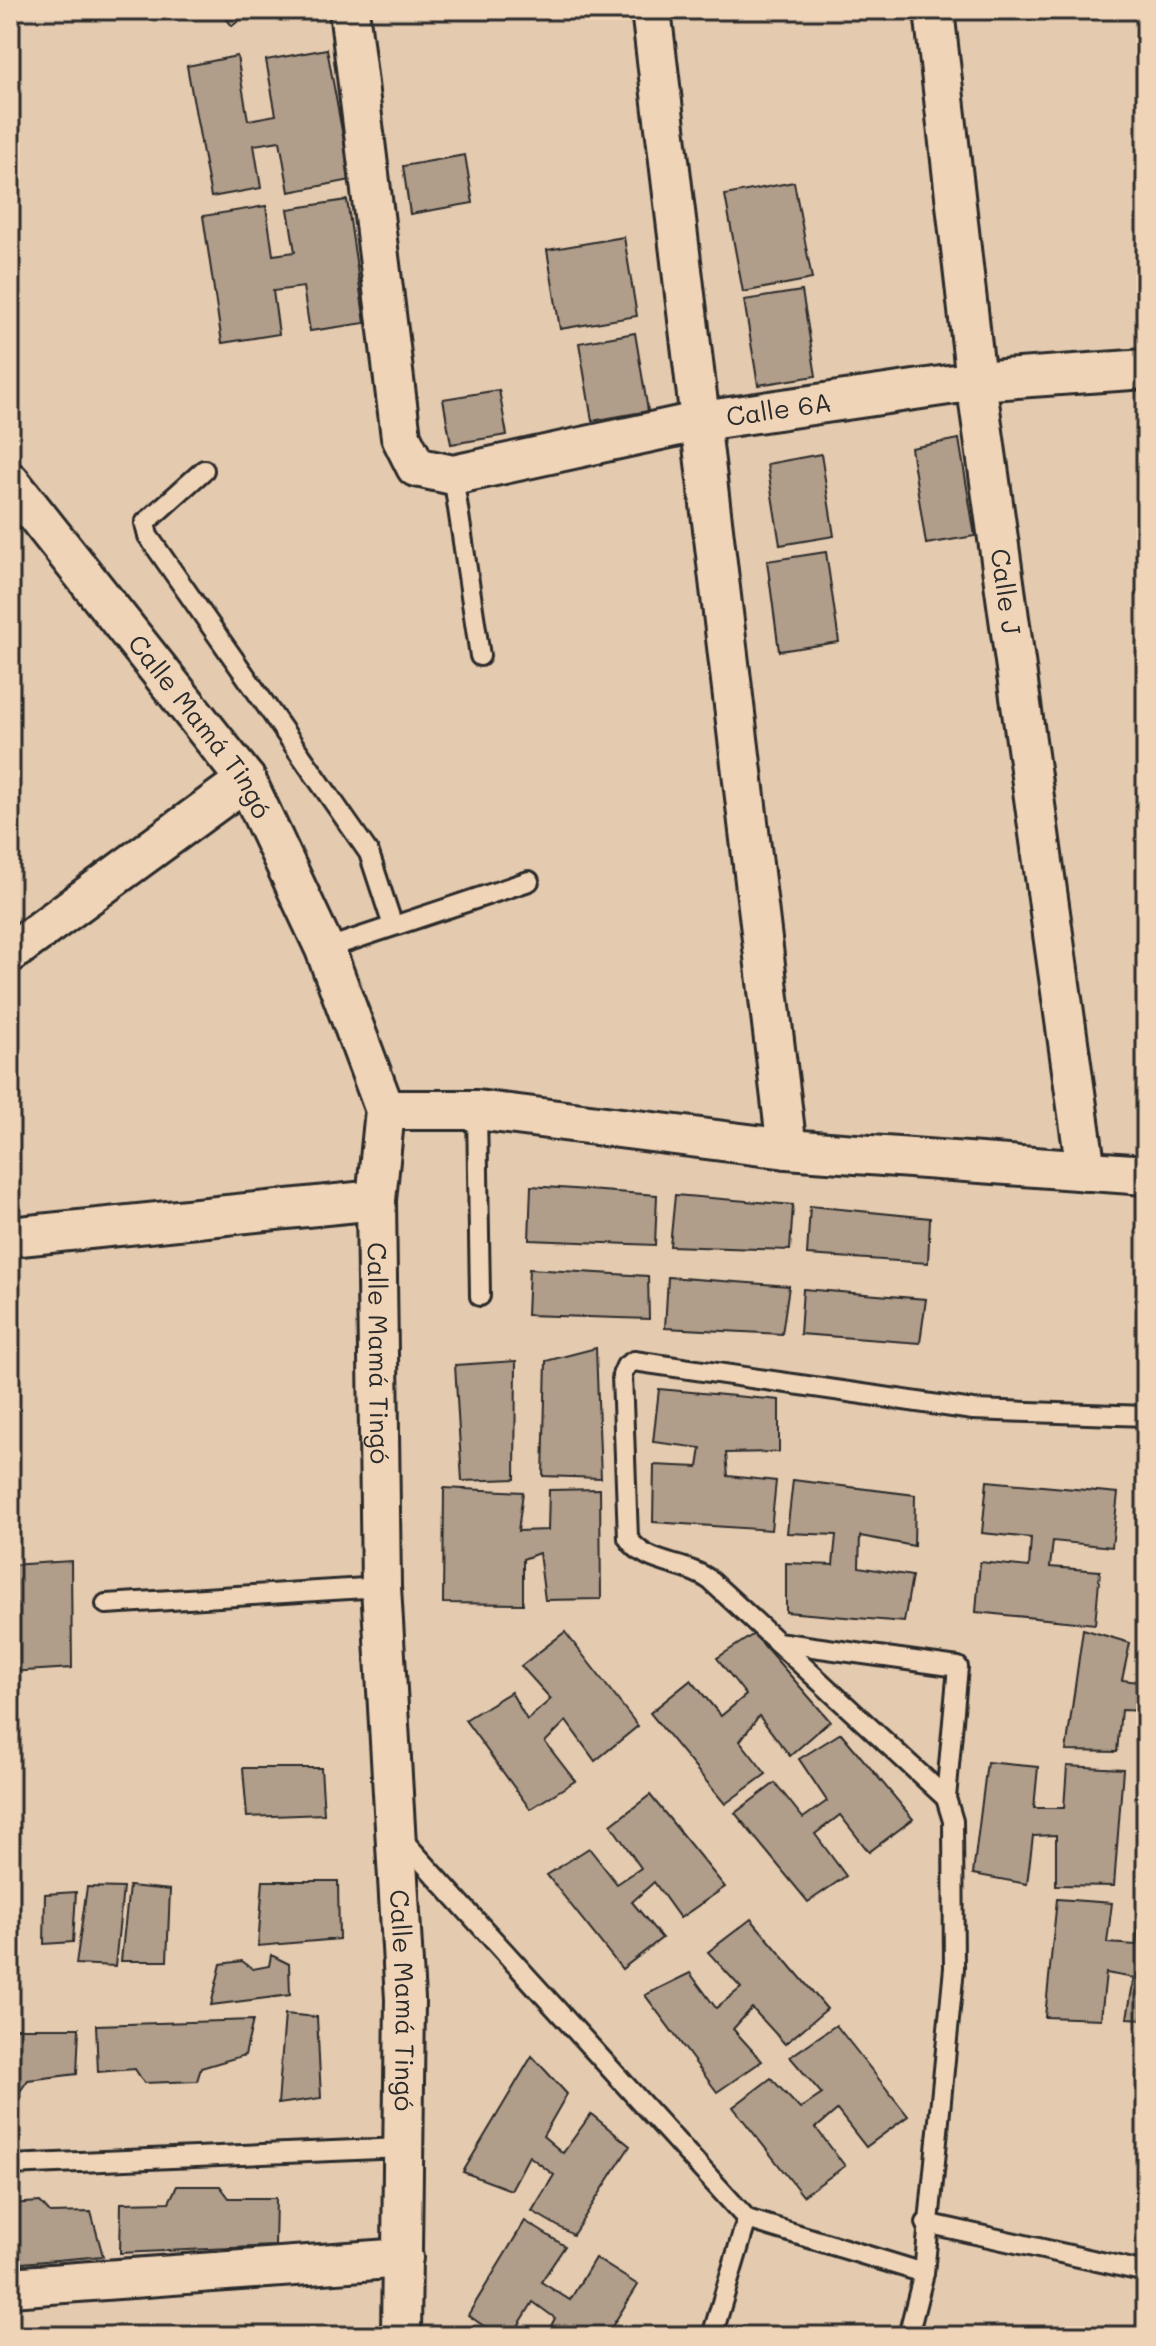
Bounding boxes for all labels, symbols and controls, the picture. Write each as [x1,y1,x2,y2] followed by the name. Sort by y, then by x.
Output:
[724,384,834,433] street label: Calle 6A
[984,546,1029,637] street label: Calle J
[121,627,280,824] street label: Calle Mamá Tingó
[361,1242,397,1464] street label: Calle Mamá Tingó
[383,1889,423,2111] street label: Calle Mamá Tingó

